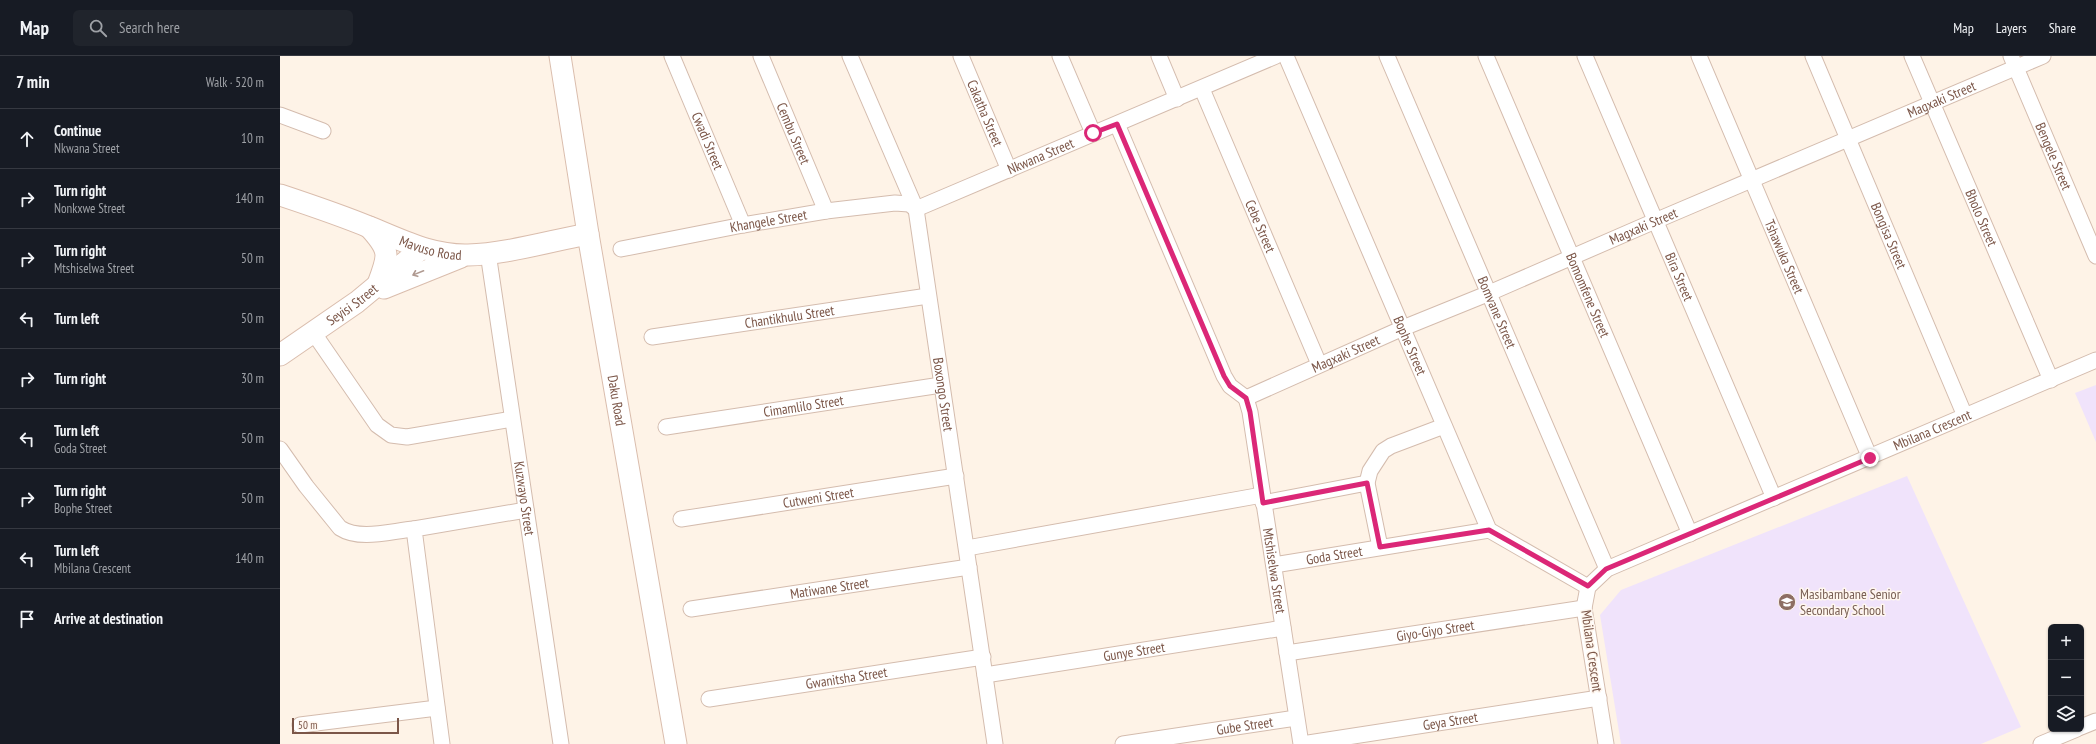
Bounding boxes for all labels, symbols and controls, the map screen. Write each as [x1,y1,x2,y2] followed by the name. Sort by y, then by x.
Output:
[73,10,353,46] search box
[20,16,49,40] text: Map
[87,17,109,39] icon: search
[119,18,180,37] text: Search here
[1953,19,1974,37] text: Map
[1996,19,2027,37] text: Layers
[2049,19,2076,37] text: Share
[16,71,50,93] text: 7 min
[206,74,264,91] text: Walk · 520 m
[963,77,1007,149] street label: Cakatha Street
[1905,77,1978,122] street label: Magxaki Street
[773,100,814,167] street label: Cembu Street
[688,109,728,173] street label: Cwadi Street
[2031,120,2076,193] street label: Bengele Street
[54,121,101,140] text: Continue
[1084,124,1102,142] route start
[16,128,38,150] icon: ahead
[241,130,264,147] text: 10 m
[1005,134,1077,178] street label: Nkwana Street
[54,140,119,157] text: Nkwana Street
[54,181,106,200] text: Turn right
[1961,187,2002,249] street label: Bholo Street
[16,188,38,210] icon: right
[235,190,264,207] text: 140 m
[1241,197,1280,255] street label: Cebe Street
[54,200,125,217] text: Nonkxwe Street
[1867,200,1911,272] street label: Bongisa Street
[1607,203,1680,249] street label: Magxaki Street
[728,205,808,236] street label: Khangele Street
[1761,217,1808,297] street label: Tshawuka Street
[397,231,462,264] street label: Mavuso Road
[54,241,106,260] text: Turn right
[16,248,38,270] icon: right
[241,250,264,267] text: 50 m
[1562,250,1614,340] street label: Bomomfene Street
[1661,250,1698,304] street label: Bira Street
[54,260,134,277] text: Mtshiselwa Street
[412,270,424,278] one-way arrow
[1474,274,1520,351] street label: Bomvane Street
[323,279,382,329] street label: Seyisi Street
[744,301,836,332] street label: Chantikhulu Street
[16,308,38,330] icon: left
[54,309,99,328] text: Turn left
[241,310,264,327] text: 50 m
[1389,313,1431,378] street label: Bophe Street
[1309,331,1382,377] street label: Magxaki Street
[929,356,958,433] street label: Boxongo Street
[16,368,38,390] icon: right
[54,369,106,388] text: Turn right
[241,370,264,387] text: 30 m
[603,374,630,427] street label: Daku Road
[762,391,845,421] street label: Cimamlilo Street
[1891,405,1974,455] street label: Mbilana Crescent
[54,421,99,440] text: Turn left
[16,428,38,450] icon: left
[241,430,264,447] text: 50 m
[54,440,107,457] text: Goda Street
[1861,449,1879,467] route end
[510,460,539,537] street label: Kuzwayo Street
[54,481,106,500] text: Turn right
[782,483,855,512] street label: Cutweni Street
[16,488,38,510] icon: right
[241,490,264,507] text: 50 m
[54,500,112,517] text: Bophe Street
[1259,527,1290,615] street label: Mtshiselwa Street
[54,541,99,560] text: Turn left
[1305,542,1364,569] street label: Goda Street
[16,548,38,570] icon: left
[235,550,264,567] text: 140 m
[54,560,131,577] text: Mbilana Crescent
[789,573,870,603] street label: Matiwane Street
[1800,585,1901,619] place label: Masibambane Senior Secondary School
[1777,592,1797,612] school or university icon: Masibambane Senior Secondary School
[16,608,38,630] icon: arrive
[54,609,163,628] text: Arrive at destination
[1577,609,1607,693] street label: Mbilana Crescent
[1395,616,1476,645] street label: Giyo-Giyo Street
[2048,624,2084,732] map controls
[2048,624,2084,660] button: +
[1102,638,1166,665] street label: Gunye Street
[2048,660,2084,696] button: −
[804,663,889,693] street label: Gwanitsha Street
[2048,696,2084,732] button: layers
[1422,708,1479,734] street label: Geya Street
[1215,713,1274,739] street label: Gube Street
[292,716,399,735] scale bar
[298,718,317,732] text: 50 m

